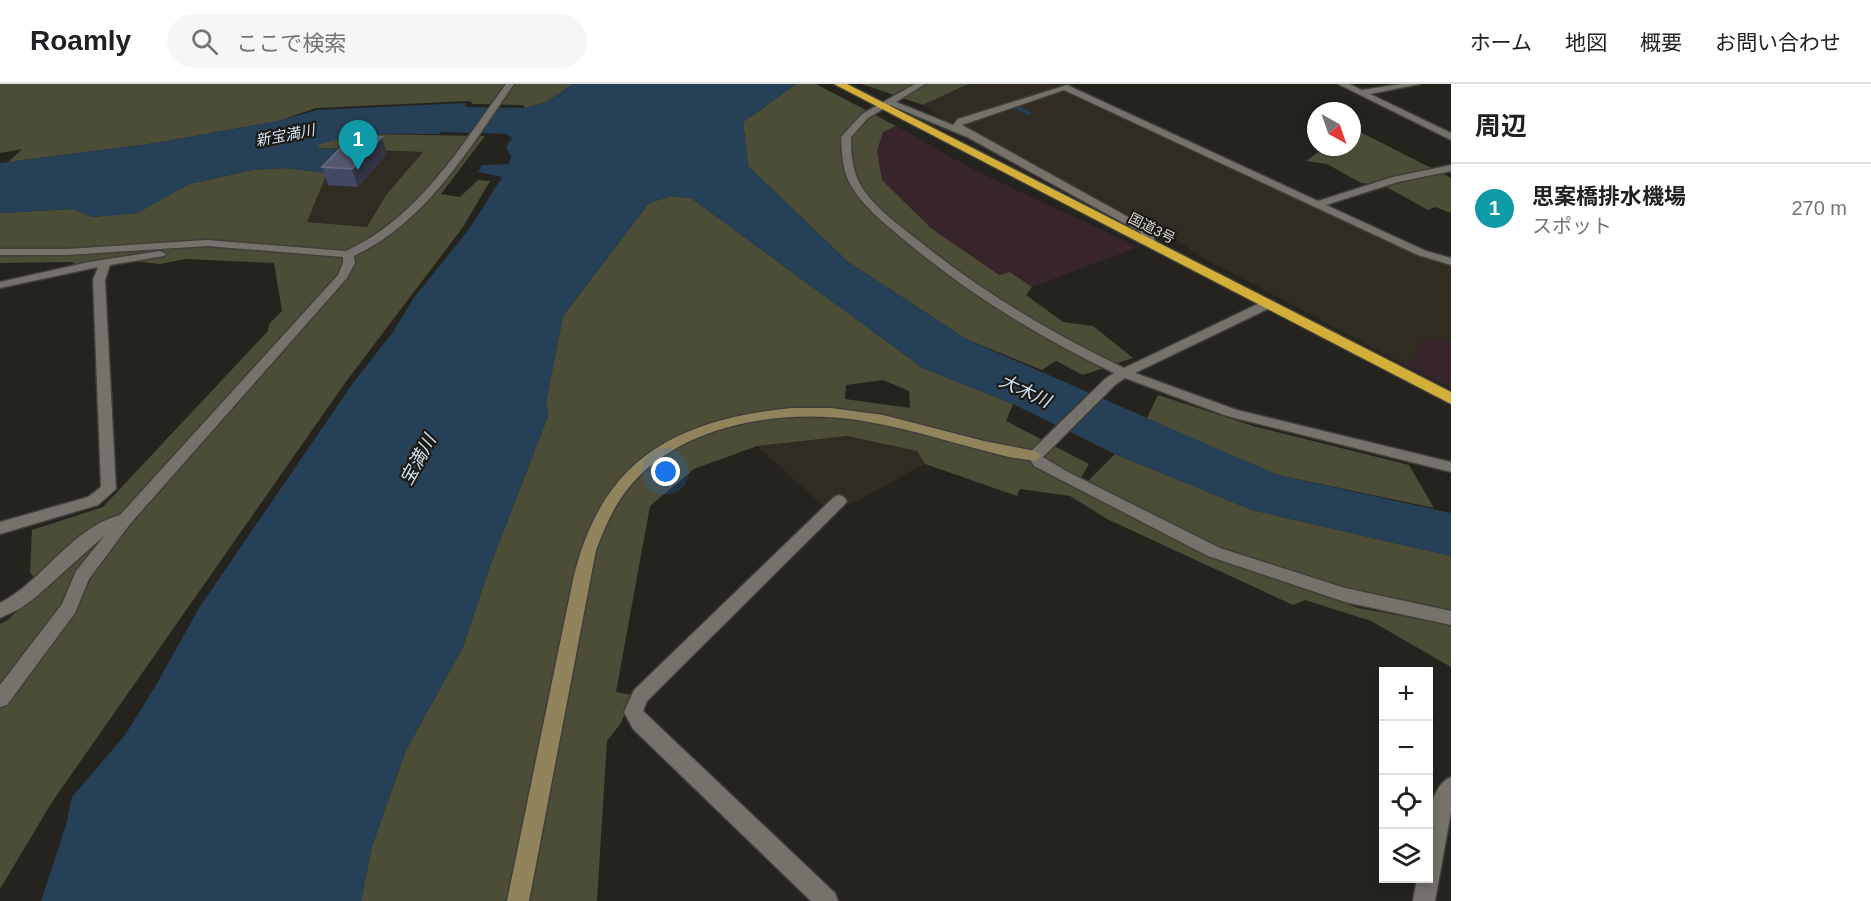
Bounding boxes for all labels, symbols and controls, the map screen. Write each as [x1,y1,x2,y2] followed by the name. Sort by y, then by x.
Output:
[167,14,587,68] search box
[30,25,131,56] text: Roamly
[188,25,221,58] icon: search
[236,31,346,56] text: ここで検索
[1470,31,1532,54] text: ホーム
[1565,31,1607,54] text: 地図
[1640,31,1682,54] text: 概要
[1715,31,1841,54] text: お問い合わせ
[1307,102,1361,156] north arrow
[1475,111,1527,141] text: 周辺
[338,120,378,170] pin: 1
[254,121,318,149] water label: 新宝満川
[1532,184,1686,209] text: 思案橋排水機場
[1489,197,1500,219] text: 1
[1791,197,1847,219] text: 270 m
[1126,210,1178,246] street label: 国道3号
[1532,215,1612,237] text: スポット
[996,371,1056,412] water label: 大木川
[396,430,441,488] water label: 宝満川
[651,457,680,486] your location
[1379,667,1433,883] map controls
[1379,667,1433,721] button: +
[1379,721,1433,775] button: −
[1379,775,1433,829] button: locate
[1379,829,1433,883] button: layers

